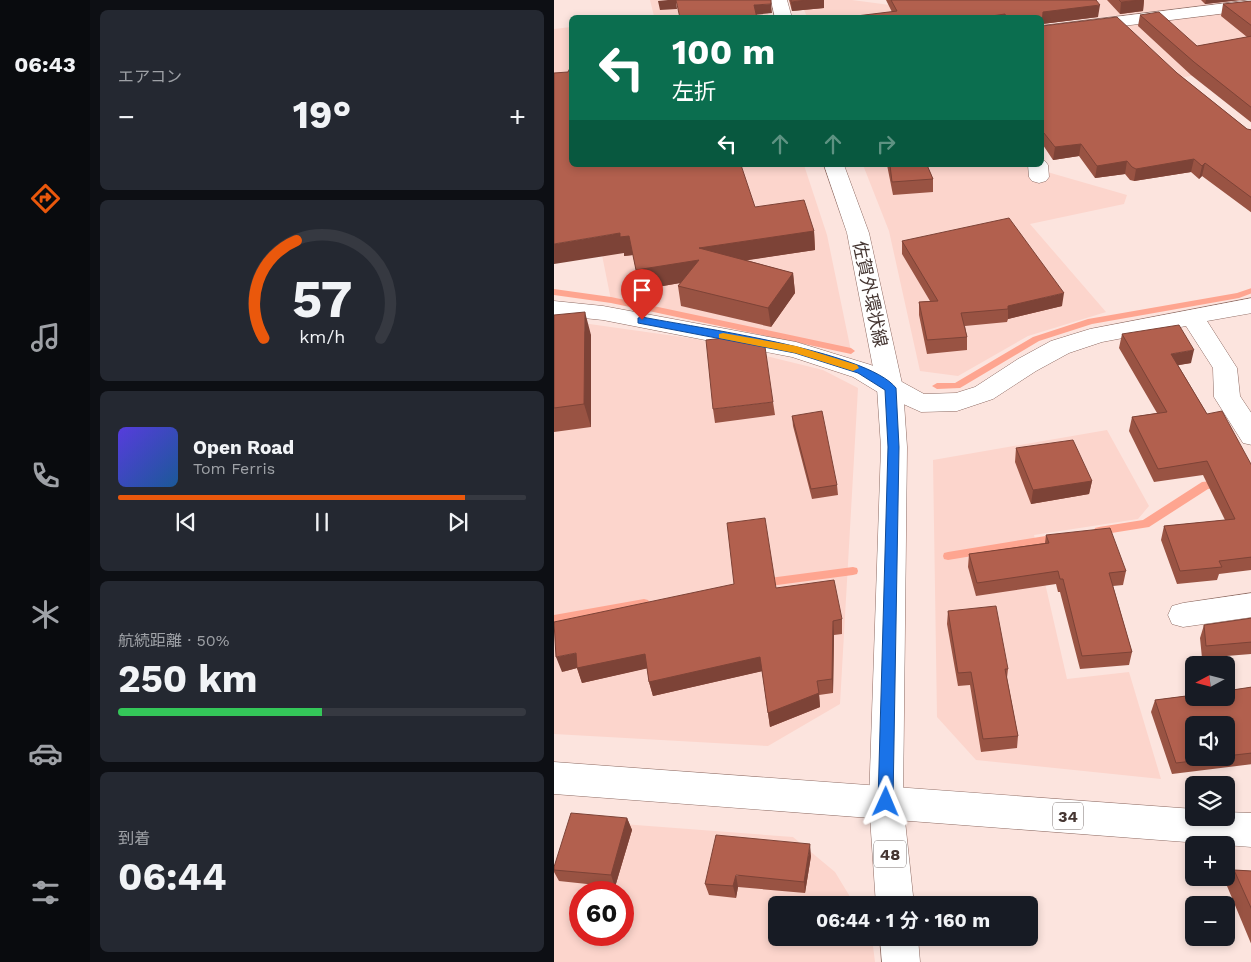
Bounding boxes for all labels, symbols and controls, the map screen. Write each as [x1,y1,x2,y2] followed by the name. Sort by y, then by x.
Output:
[672,31,775,73] text: 100 m
[589,35,654,100] icon: left
[14,52,76,77] text: 06:43
[118,67,182,86] text: エアコン
[672,79,716,104] text: 左折
[293,93,351,137] text: 19°
[118,100,135,133] text: −
[509,100,526,133] text: +
[713,130,741,158] icon: left
[766,130,794,158] icon: ahead
[819,130,847,158] icon: ahead
[872,130,900,158] icon: right
[28,181,63,216] icon: directions
[849,239,892,349] street label: 佐賀外環状線
[292,269,352,330] text: 57
[621,269,663,320] pin
[628,276,656,304] icon: arrive
[28,320,63,355] icon: music
[299,326,345,347] text: km/h
[193,436,294,459] text: Open Road
[28,458,63,493] icon: phone
[193,459,275,478] text: Tom Ferris
[172,508,200,536] icon: previous
[308,508,336,536] icon: pause
[444,508,472,536] icon: next
[28,597,63,632] icon: climate
[118,631,230,650] text: 航続距離 · 50%
[1185,656,1235,706] north arrow
[1185,656,1235,946] map controls
[118,657,258,701] text: 250 km
[1185,716,1235,766] button: sound
[28,736,63,771] icon: car
[859,775,911,827] position arrow
[1185,776,1235,826] button: layers
[1053,802,1083,829] road number: 34
[118,829,150,848] text: 到着
[1185,836,1235,886] button: +
[874,841,906,868] road number: 48
[118,855,226,899] text: 06:44
[28,875,63,910] icon: filters
[569,881,634,946] speed limit sign: 60
[1185,896,1235,946] button: −
[816,909,990,932] text: 06:44 · 1 分 · 160 m

